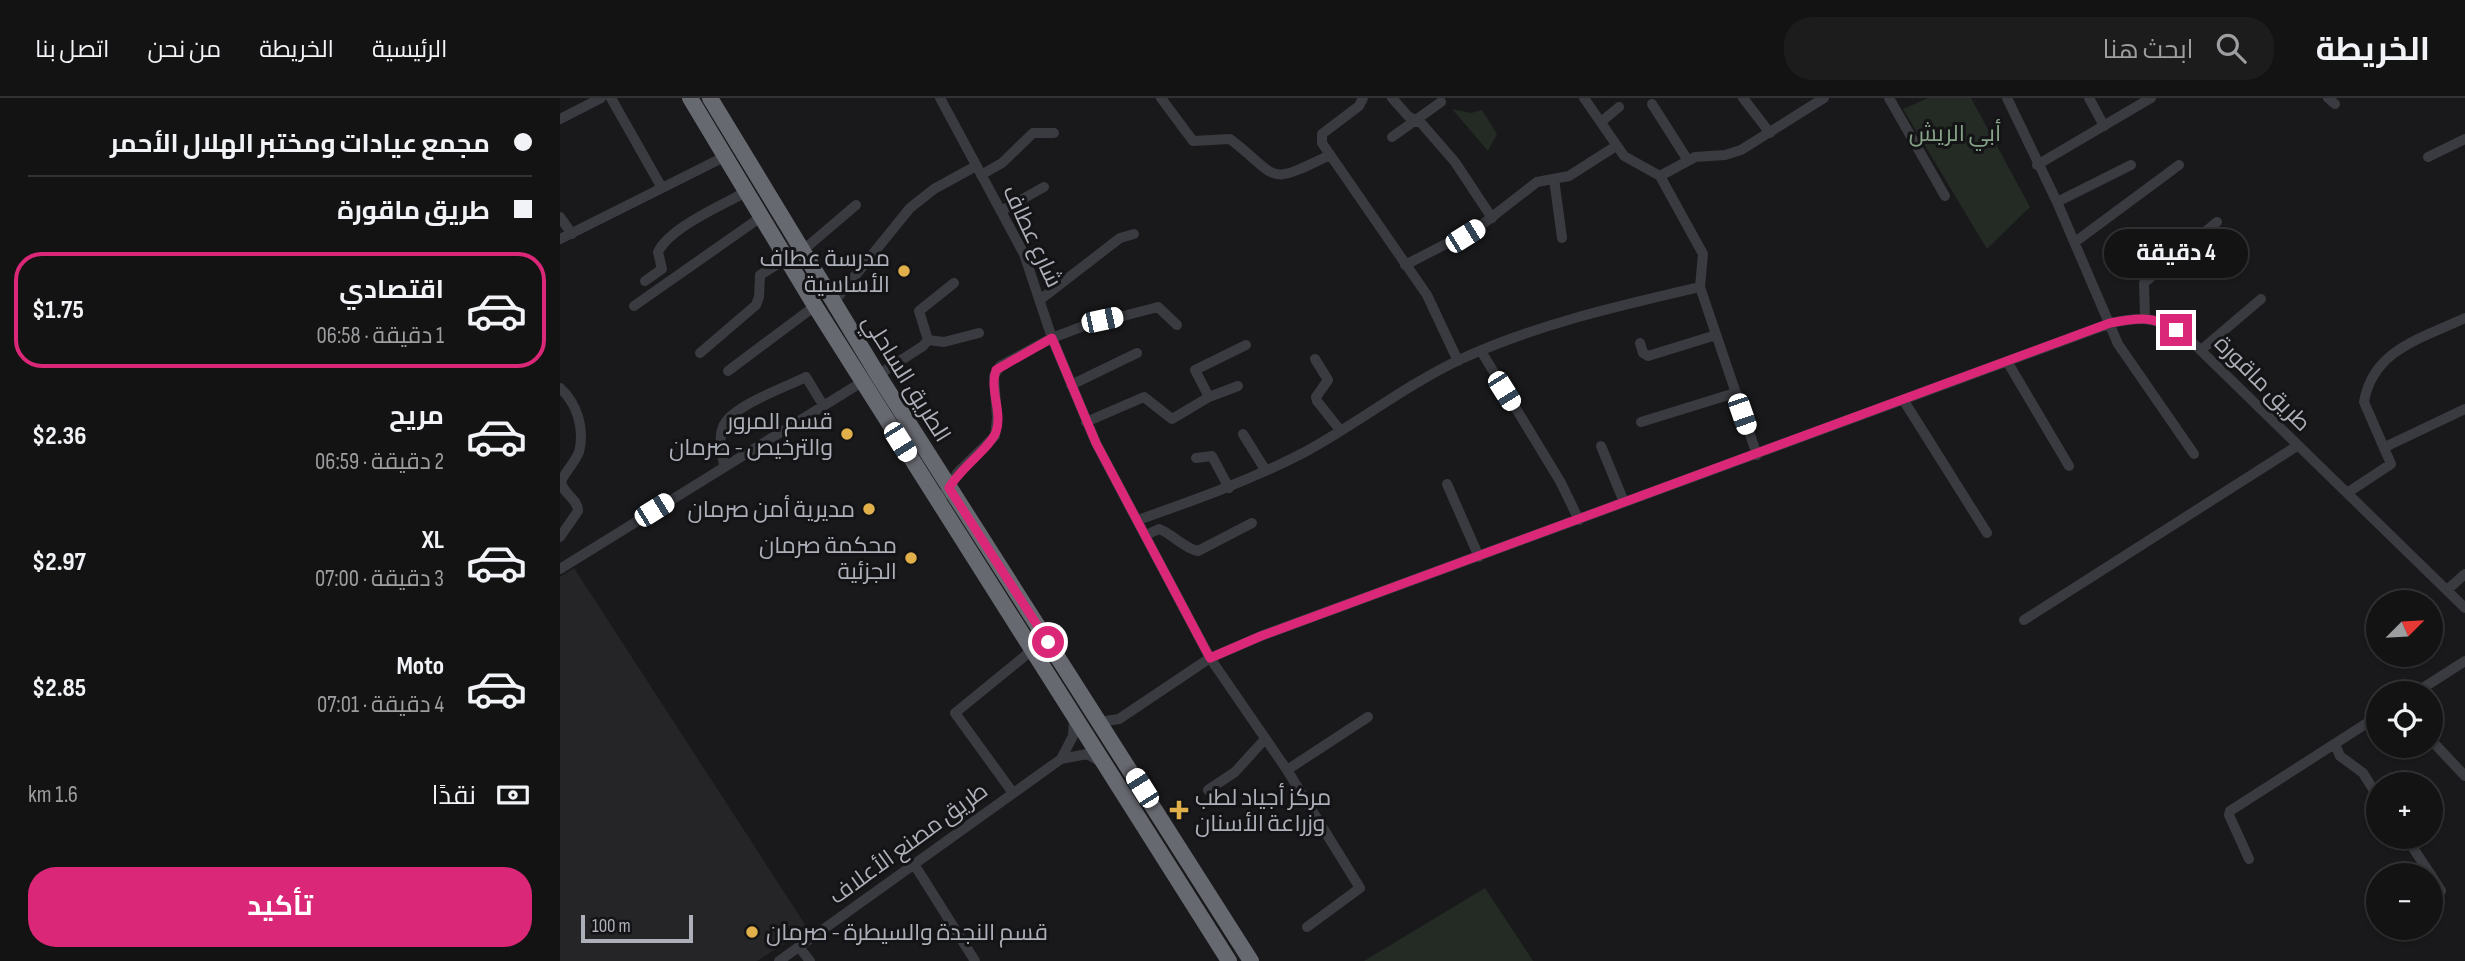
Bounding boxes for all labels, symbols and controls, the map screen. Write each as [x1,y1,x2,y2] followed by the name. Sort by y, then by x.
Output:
[1784,17,2274,80] search box
[2212,29,2250,67] icon: search
[2316,30,2430,70] text: الخريطة
[35,35,109,64] text: اتصل بنا
[147,35,221,64] text: من نحن
[259,35,334,64] text: الخريطة
[372,35,447,64] text: الرئيسية
[2103,35,2194,66] text: ابحث هنا
[1909,118,2001,151] park label: أبي الريش
[110,129,490,160] text: مجمع عيادات ومختبر الهلال الأحمر
[995,181,1068,292] street label: شارع عطاف
[337,196,490,227] text: طريق ماقورة
[1442,216,1489,256] car
[2104,229,2248,278] callout: 4 دقيقة
[2136,239,2216,267] text: 4 دقيقة
[760,245,890,299] place label: مدرسة عطاف الأساسية
[896,263,912,279] marker: مدرسة عطاف الأساسية
[339,275,444,306] text: اقتصادي
[465,279,528,342] icon: car
[32,295,84,326] text: $1.75
[1080,305,1125,335] car
[853,310,956,449] street label: الطريق الساحلي
[2160,314,2192,346] route end
[317,322,444,350] text: 1 دقيقة · 06:58
[2208,330,2316,438] street label: طريق ماقورة
[1484,368,1525,414] car
[1726,391,1759,437] car
[389,401,444,432] text: مريح
[465,405,528,468] icon: car
[669,408,833,462] place label: قسم المرور والترخيص - صرمان
[880,419,921,465] car
[32,421,86,452] text: $2.36
[839,426,855,442] marker: قسم المرور والترخيص - صرمان
[315,448,444,476] text: 2 دقيقة · 06:59
[631,490,678,530] car
[687,494,855,524] place label: مديرية أمن صرمان
[861,501,877,517] marker: مديرية أمن صرمان
[422,525,444,556] text: XL
[465,531,528,594] icon: car
[759,532,897,586] place label: محكمة صرمان الجزئية
[32,547,86,578] text: $2.97
[903,550,919,566] marker: محكمة صرمان الجزئية
[315,565,444,593] text: 3 دقيقة · 07:00
[2366,590,2443,667] north arrow
[2366,590,2443,940] map controls
[1032,626,1064,658] route start
[396,651,444,682] text: Moto
[465,657,528,720] icon: car
[32,673,86,704] text: $2.85
[2366,681,2443,758] button: locate
[317,691,444,719] text: 4 دقيقة · 07:01
[1122,765,1163,811] car
[2366,772,2443,849] button: +
[494,776,532,814] icon: cash
[824,777,994,912] street label: طريق مصنع الأعلاف
[28,781,78,809] text: 1.6 km
[432,781,476,812] text: نقدًا
[1195,782,1331,838] place label: مركز أجياد لطب وزراعة الأسنان
[1169,800,1189,820] marker: مركز أجياد لطب وزراعة الأسنان
[2366,863,2443,940] button: −
[28,867,532,947] button: تأكيد
[581,912,693,944] scale bar
[592,915,631,938] text: 100 m
[766,919,1048,948] place label: قسم النجدة والسيطرة - صرمان
[744,924,760,940] marker: قسم النجدة والسيطرة - صرمان

